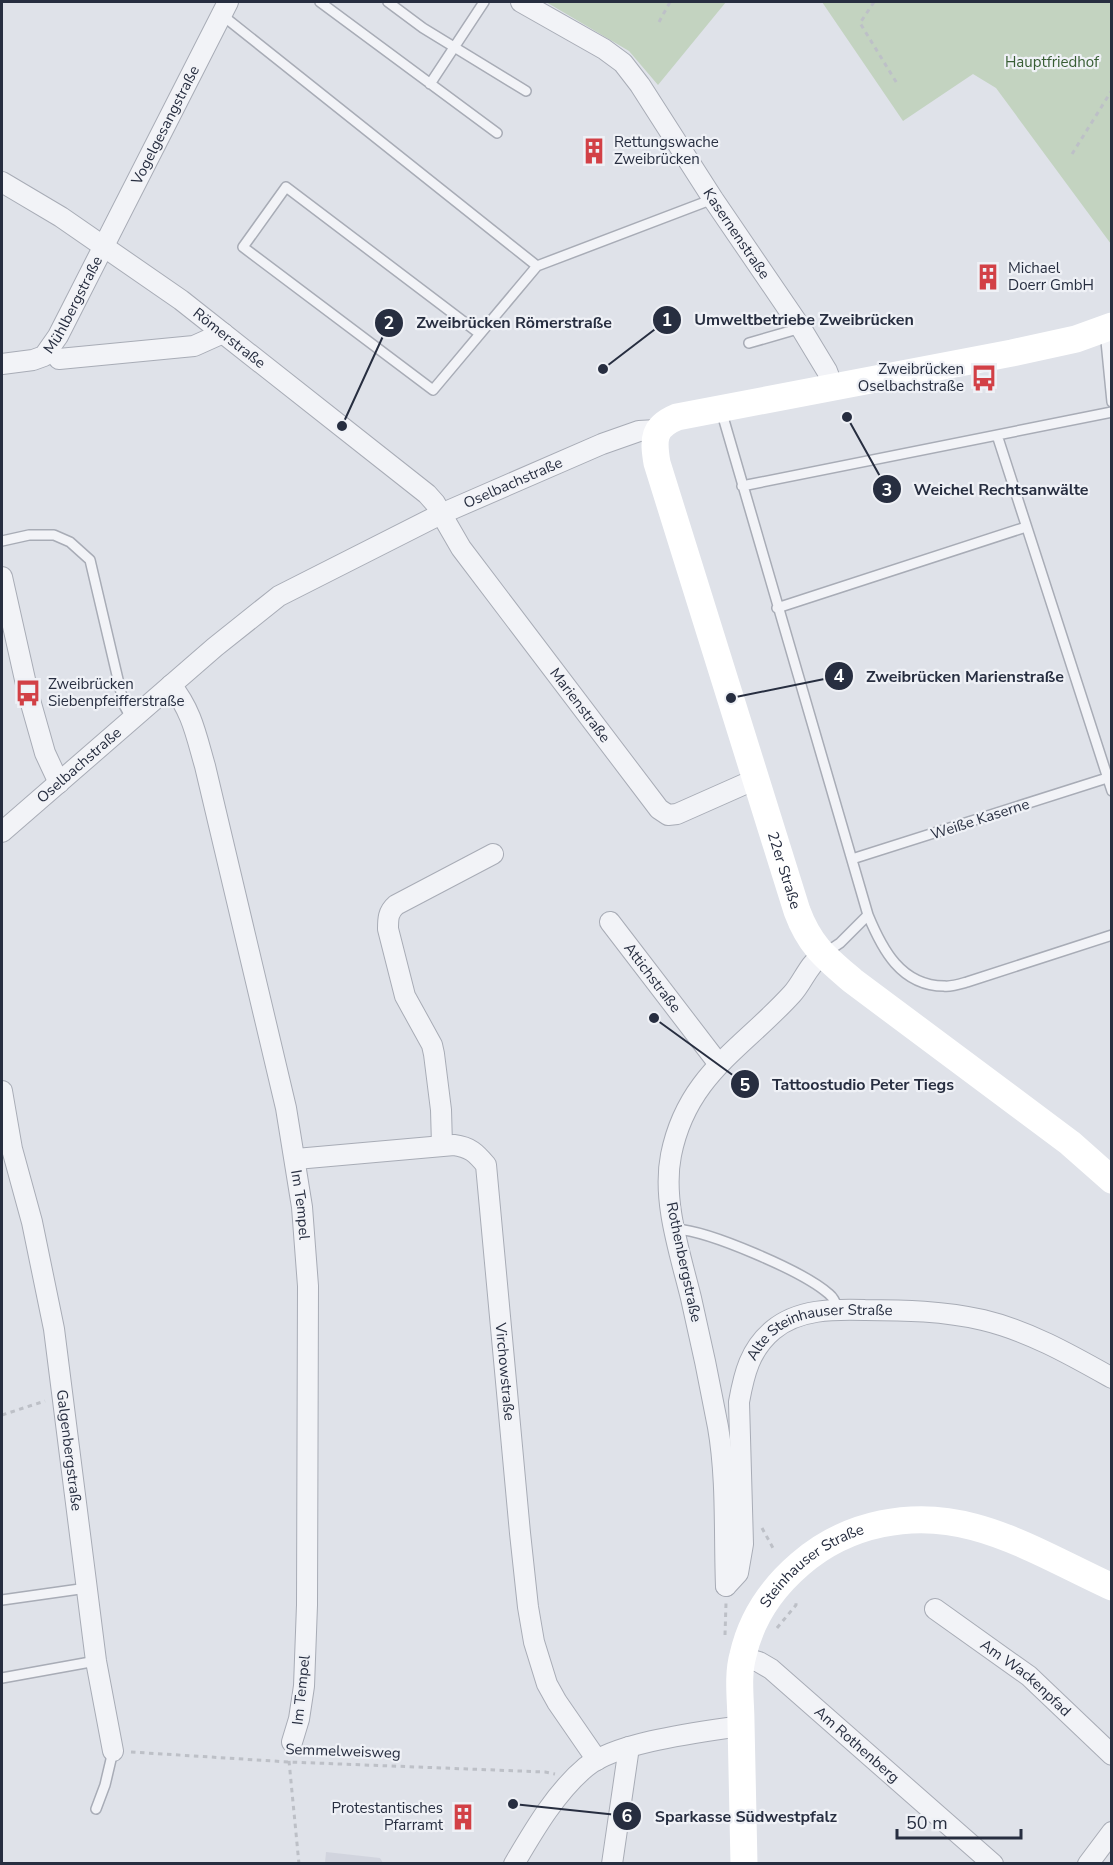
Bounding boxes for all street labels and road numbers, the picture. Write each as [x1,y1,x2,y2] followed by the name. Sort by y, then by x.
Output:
[126,62,204,189] street label: Vogelgesangstraße
[699,184,775,283] street label: Kasernenstraße
[39,253,107,358] street label: Mühlbergstraße
[189,303,270,373] street label: Römerstraße
[460,452,566,513] street label: Oselbachstraße
[545,664,615,747] street label: Marienstraße
[32,723,126,807] street label: Oselbachstraße
[928,794,1032,844] street label: Weiße Kaserne
[763,829,806,912] street label: 22er Straße
[619,939,686,1017] street label: Attichstraße
[286,1168,315,1241] street label: Im Tempel
[662,1200,706,1324] street label: Rothenbergstraße
[742,1300,893,1364] street label: Alte Steinhauser Straße
[491,1321,520,1421] street label: Virchowstraße
[52,1388,87,1512] street label: Galgenbergstraße
[755,1519,866,1611] street label: Steinhauser Straße
[976,1634,1076,1721] street label: Am Wackenpfad
[287,1653,315,1726] street label: Im Tempel
[810,1702,904,1787] street label: Am Rothenberg
[285,1739,401,1763] street label: Semmelweisweg

